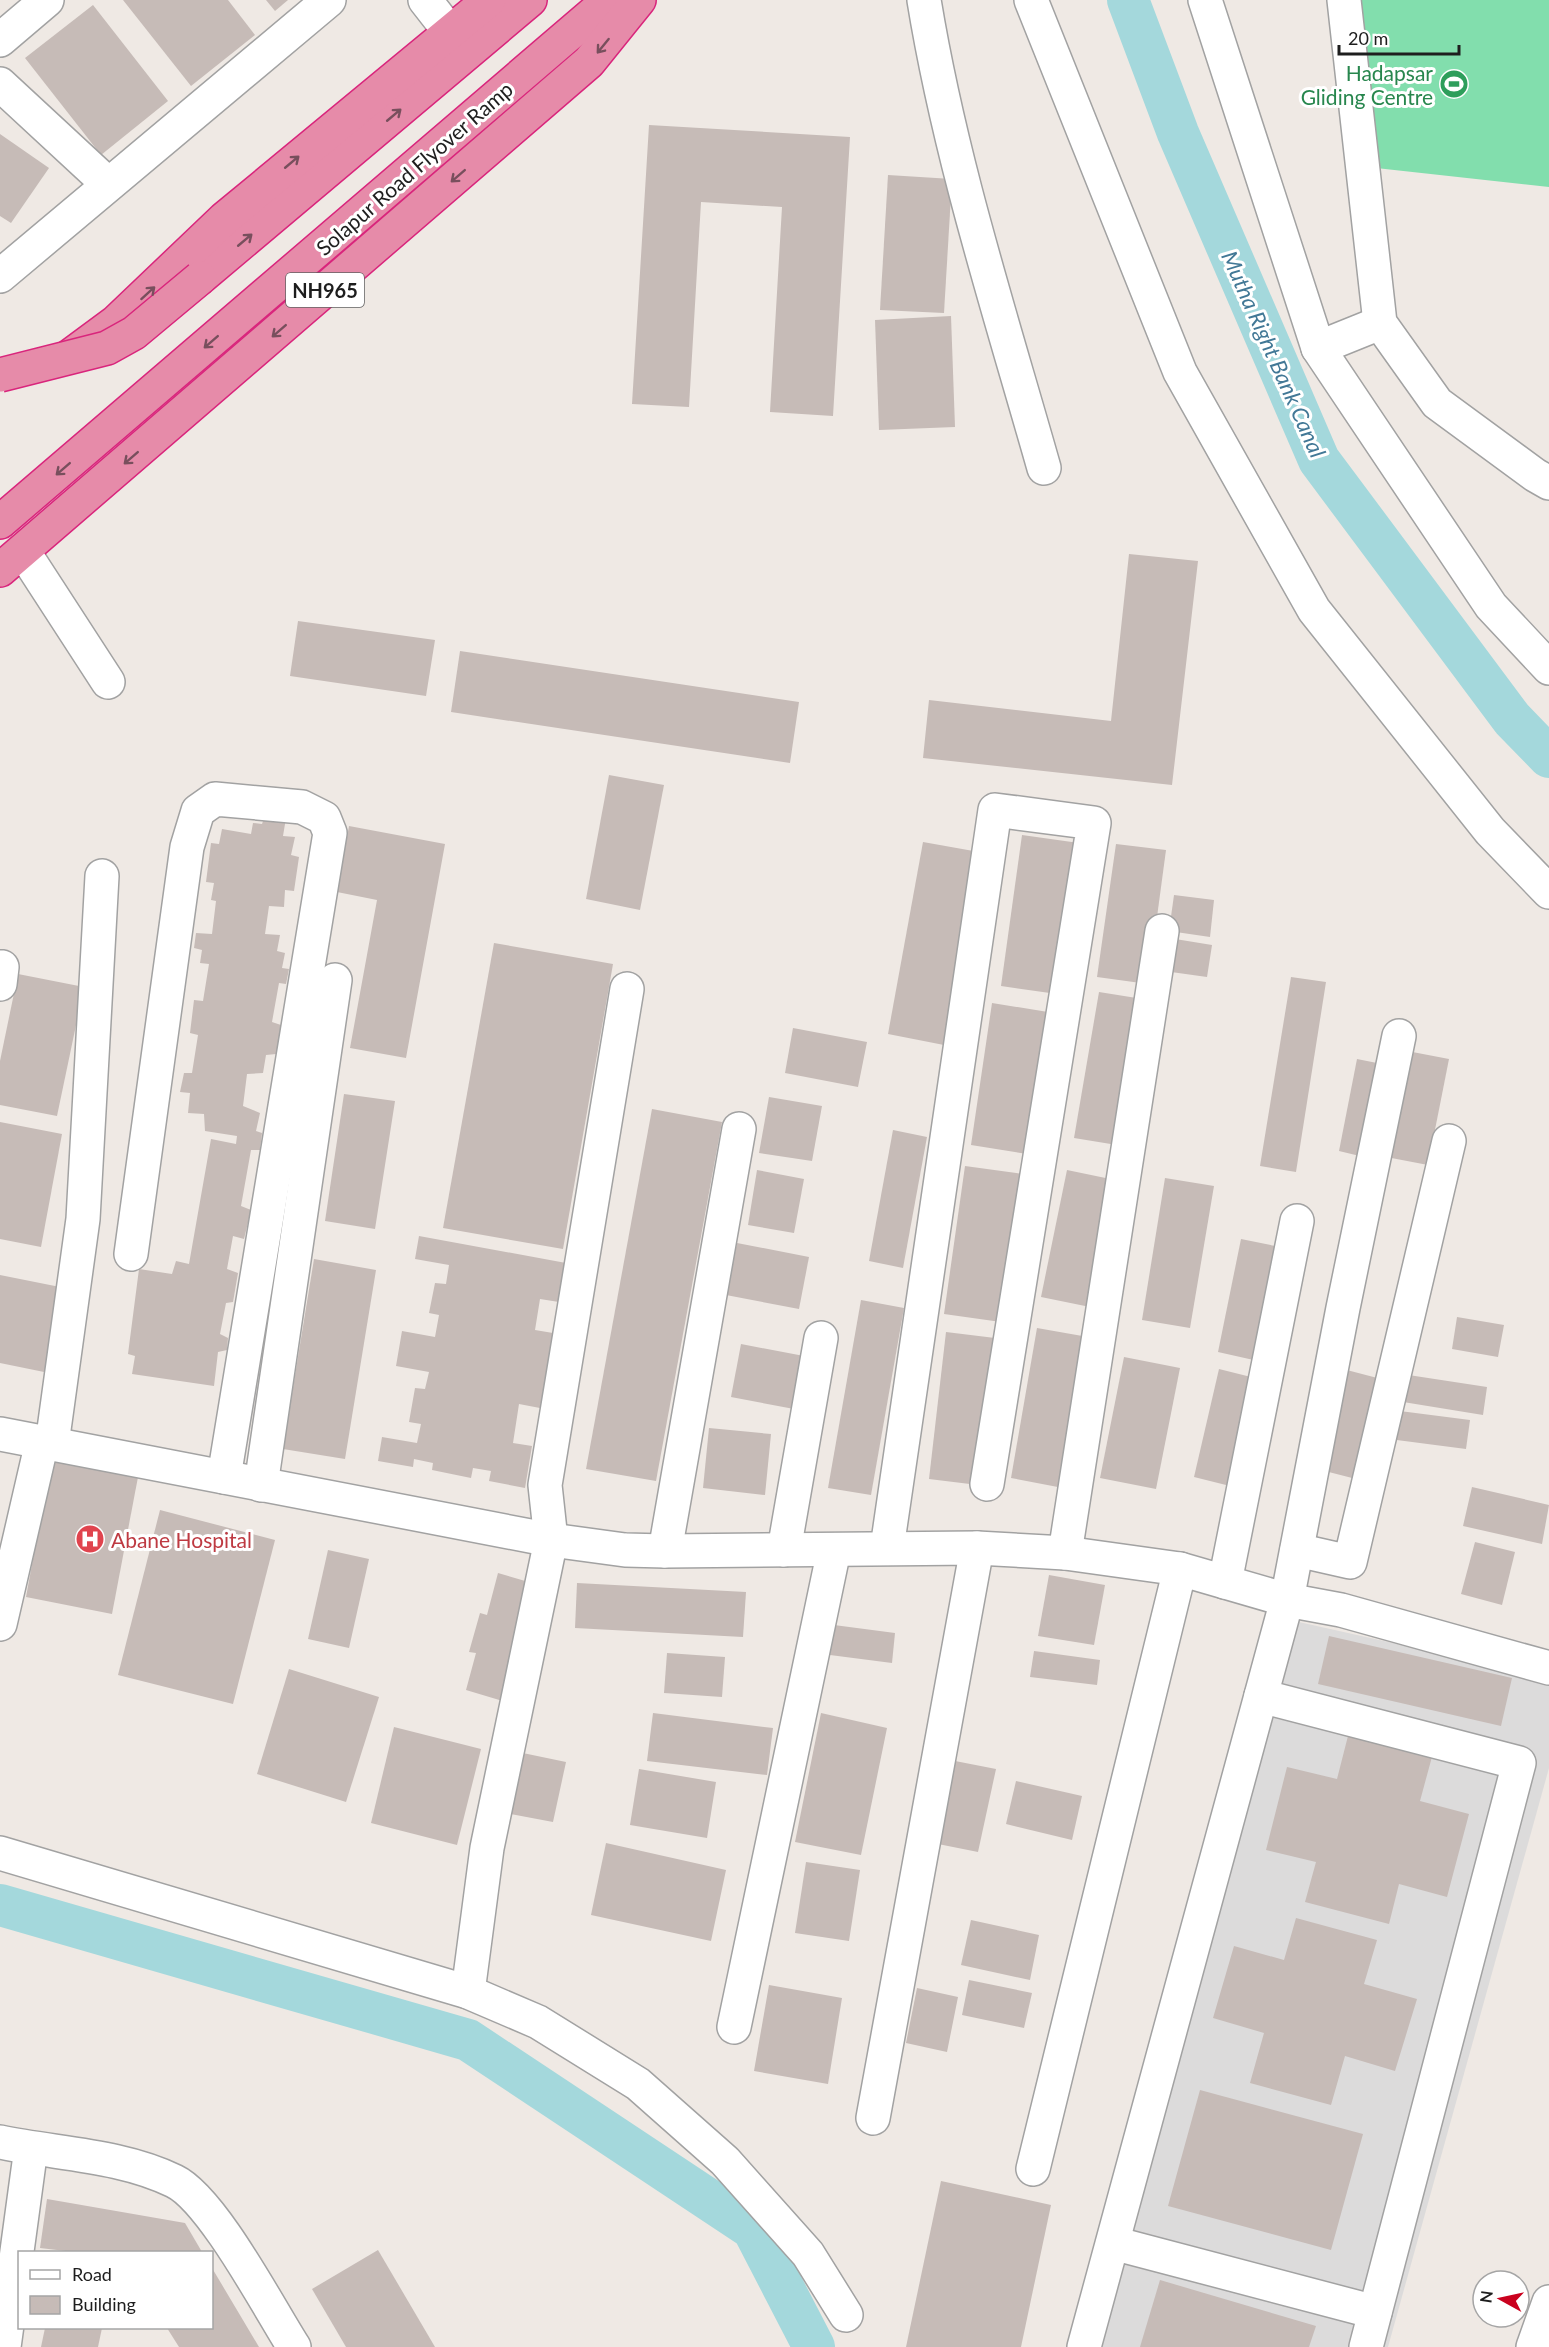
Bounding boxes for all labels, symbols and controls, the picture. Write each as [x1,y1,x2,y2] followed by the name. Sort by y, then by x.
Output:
[1339,18,1459,56] scale bar
[1348,27,1388,49] text: 20 m
[596,37,609,53] one-way arrow
[1301,60,1433,109] place label: Hadapsar Gliding Centre
[1438,68,1470,100] sports icon: Hadapsar Gliding Centre
[311,76,517,260] street label: Solapur Road Flyover Ramp
[386,108,401,122] one-way arrow
[284,156,300,169] one-way arrow
[451,169,466,183] one-way arrow
[237,234,253,247] one-way arrow
[1216,246,1332,462] water label: Mutha Right Bank Canal
[286,273,364,307] road number: NH965
[140,286,155,300] one-way arrow
[271,324,286,338] one-way arrow
[204,335,219,349] one-way arrow
[123,452,139,465] one-way arrow
[56,462,71,476] one-way arrow
[74,1523,106,1555] hospital icon: Abane Hospital
[111,1527,252,1552] place label: Abane Hospital
[18,2251,213,2329] legend
[72,2263,112,2285] text: Road
[1471,2269,1531,2329] north arrow
[1475,2289,1496,2304] text: N
[72,2293,136,2315] text: Building

